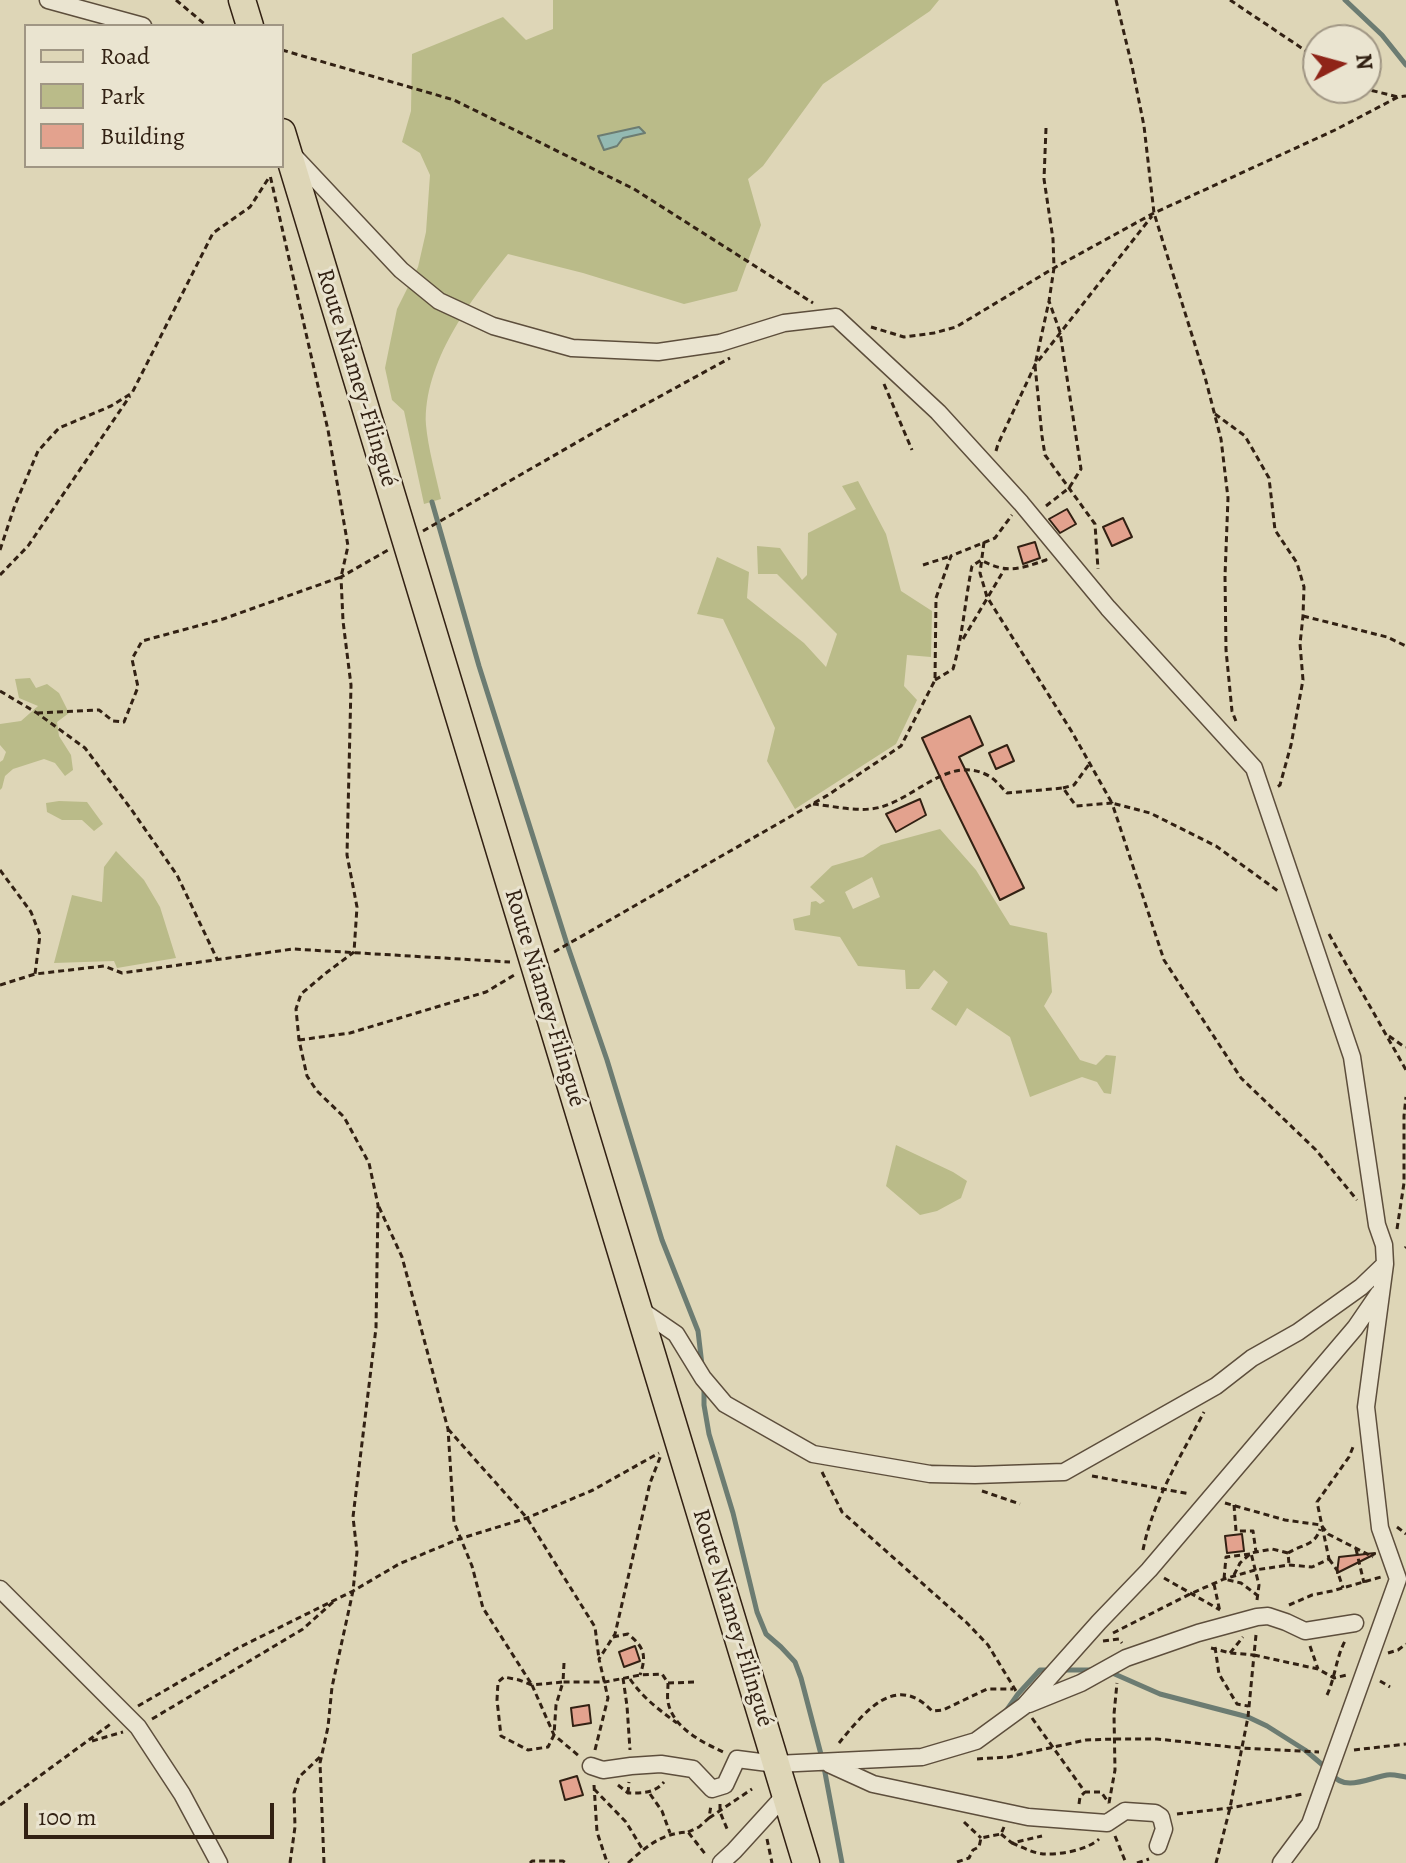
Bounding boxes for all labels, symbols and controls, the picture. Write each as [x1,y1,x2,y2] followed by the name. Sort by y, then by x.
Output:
[24,24,284,168] legend
[1302,24,1382,104] north arrow
[100,40,150,72] text: Road
[1348,52,1380,71] text: N
[100,80,145,112] text: Park
[100,120,185,152] text: Building
[309,265,403,491] street label: Route Niamey-Filingué
[497,885,591,1111] street label: Route Niamey-Filingué
[685,1505,779,1731] street label: Route Niamey-Filingué
[28,1787,278,1837] scale bar
[38,1801,97,1833] text: 100 m

